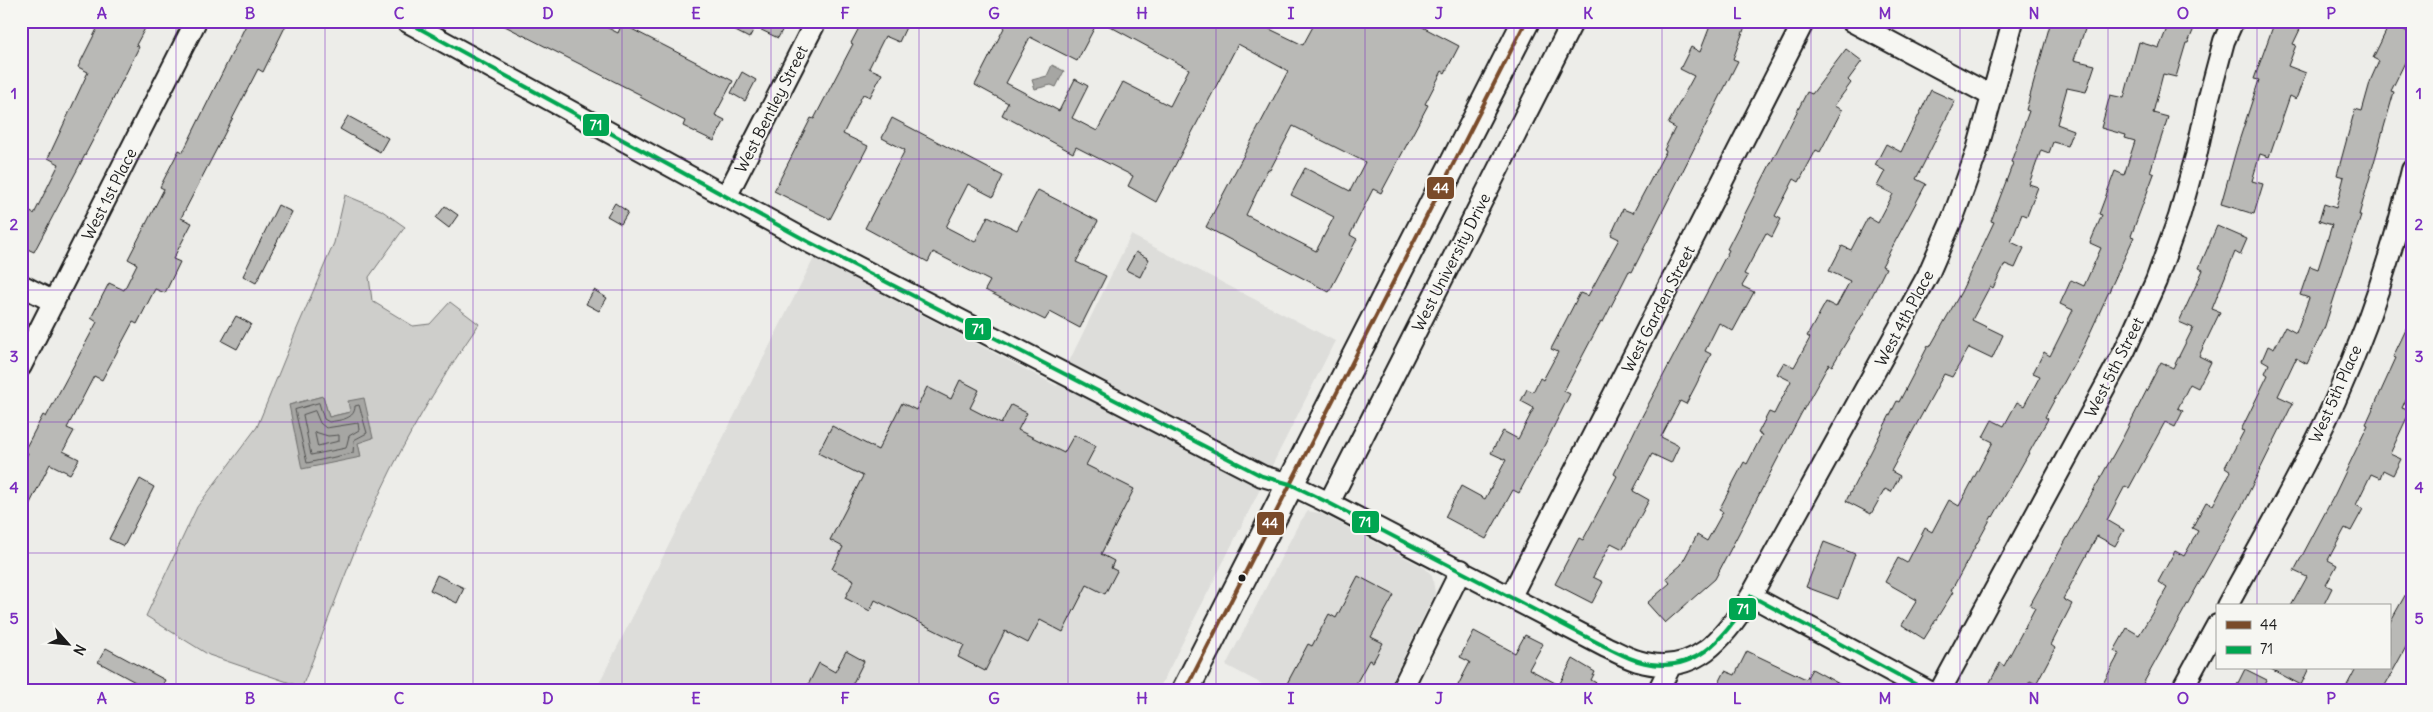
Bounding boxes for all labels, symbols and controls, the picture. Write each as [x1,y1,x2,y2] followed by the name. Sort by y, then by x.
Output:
[97,3,107,23] text: A
[245,3,256,23] text: B
[394,3,405,23] text: C
[542,3,554,23] text: D
[691,3,701,23] text: E
[840,3,850,23] text: F
[988,3,1000,23] text: G
[1136,3,1148,23] text: H
[1288,3,1295,23] text: I
[1435,3,1444,23] text: J
[1583,3,1593,23] text: K
[1733,3,1742,23] text: L
[1879,3,1892,23] text: M
[2028,3,2040,23] text: N
[2177,3,2189,23] text: O
[2326,3,2336,23] text: P
[730,41,812,176] street label: West Bentley Street
[11,83,17,103] text: 1
[2416,83,2422,103] text: 1
[582,113,610,137] line badge: 71
[590,116,602,134] text: 71
[77,145,141,243] street label: West 1st Place
[1426,176,1455,200] line badge: 44
[1433,179,1449,197] text: 44
[1407,189,1495,335] street label: West University Drive
[10,214,19,234] text: 2
[2415,214,2424,234] text: 2
[1617,242,1699,376] street label: West Garden Street
[1870,267,1938,369] street label: West 4th Place
[2080,313,2148,420] street label: West 5th Street
[964,317,992,341] line badge: 71
[972,320,984,338] text: 71
[2304,342,2366,446] street label: West 5th Place
[9,346,19,366] text: 3
[2414,346,2424,366] text: 3
[9,477,19,497] text: 4
[2414,477,2424,497] text: 4
[1351,510,1380,534] line badge: 71
[1256,511,1285,536] line badge: 44
[1359,513,1371,531] text: 71
[1262,514,1278,532] text: 44
[1237,573,1247,583] unlabelled marker
[1728,597,1757,621] line badge: 71
[1737,600,1749,618] text: 71
[2216,604,2390,670] legend
[9,608,19,628] text: 5
[2414,608,2424,628] text: 5
[2260,615,2278,634] text: 44
[42,620,92,670] north arrow
[2260,639,2273,658] text: 71
[69,642,90,658] text: N
[97,688,107,708] text: A
[245,688,256,708] text: B
[394,688,405,708] text: C
[542,688,554,708] text: D
[691,688,701,708] text: E
[840,688,850,708] text: F
[988,688,1000,708] text: G
[1136,688,1148,708] text: H
[1288,688,1295,708] text: I
[1435,688,1444,708] text: J
[1583,688,1593,708] text: K
[1733,688,1742,708] text: L
[1879,688,1892,708] text: M
[2028,688,2040,708] text: N
[2177,688,2189,708] text: O
[2326,688,2336,708] text: P

